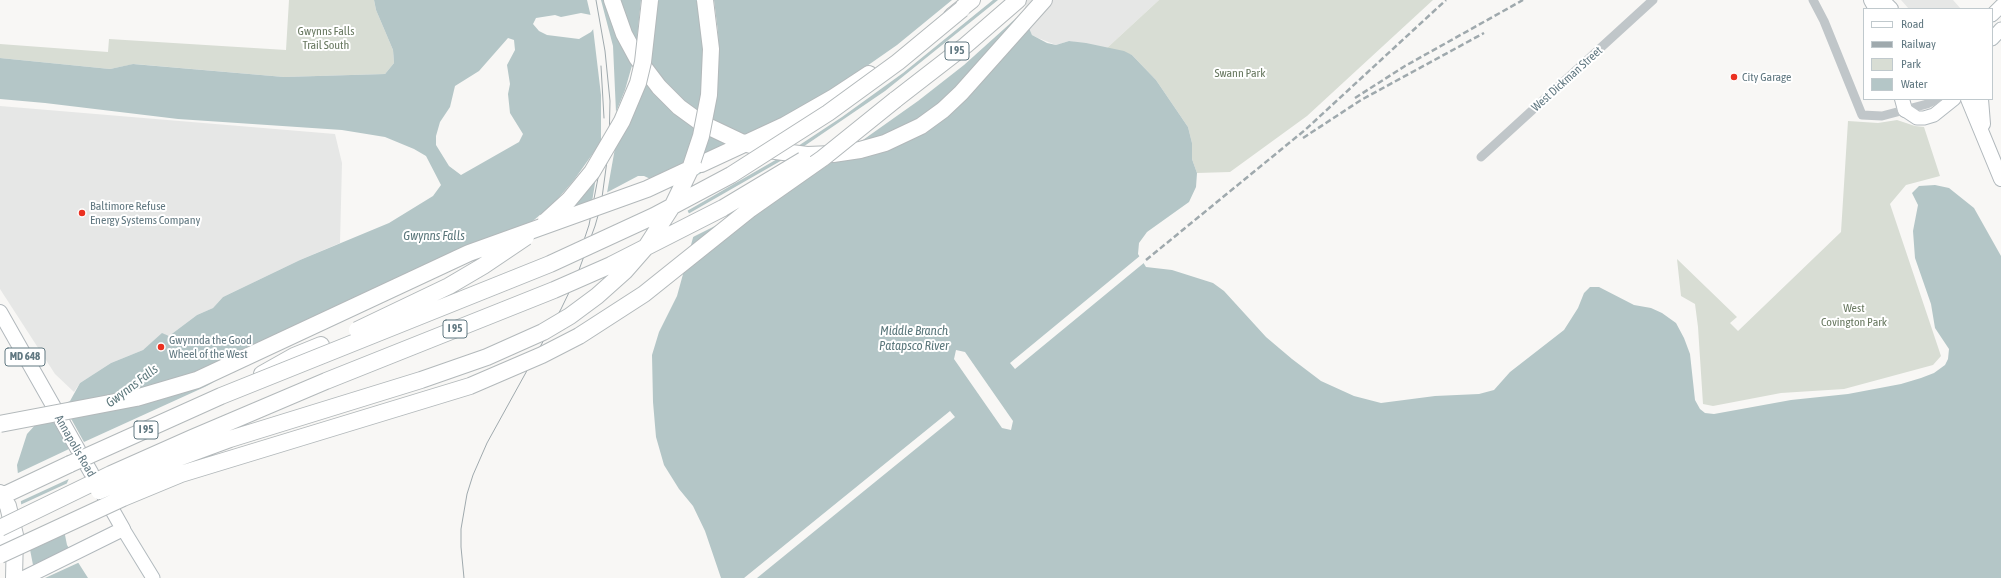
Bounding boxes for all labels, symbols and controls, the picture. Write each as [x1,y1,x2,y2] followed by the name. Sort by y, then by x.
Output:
[1863,8,1993,100] legend
[1901,17,1924,31] text: Road
[298,24,354,52] park label: Gwynns Falls Trail South
[1901,37,1936,51] text: Railway
[945,42,969,60] road number: I 95
[1529,43,1605,115] street label: West Dickman Street
[1901,57,1921,71] text: Park
[1215,66,1265,80] park label: Swann Park
[1742,70,1791,84] place label: City Garage
[1729,72,1739,82] marker: City Garage
[1901,77,1927,91] text: Water
[90,199,200,227] place label: Baltimore Refuse Energy Systems Company
[77,208,87,218] marker: Baltimore Refuse Energy Systems Company
[403,228,465,244] water label: Gwynns Falls
[1821,301,1887,329] park label: West Covington Park
[443,320,467,338] road number: I 95
[879,323,949,354] water label: Middle Branch Patapsco River
[169,333,252,361] place label: Gwynnda the Good Wheel of the West
[156,342,166,352] marker: Gwynnda the Good Wheel of the West
[5,348,45,366] road number: MD 648
[103,361,161,411] water label: Gwynns Falls
[51,412,99,480] street label: Annapolis Road
[134,421,158,439] road number: I 95

